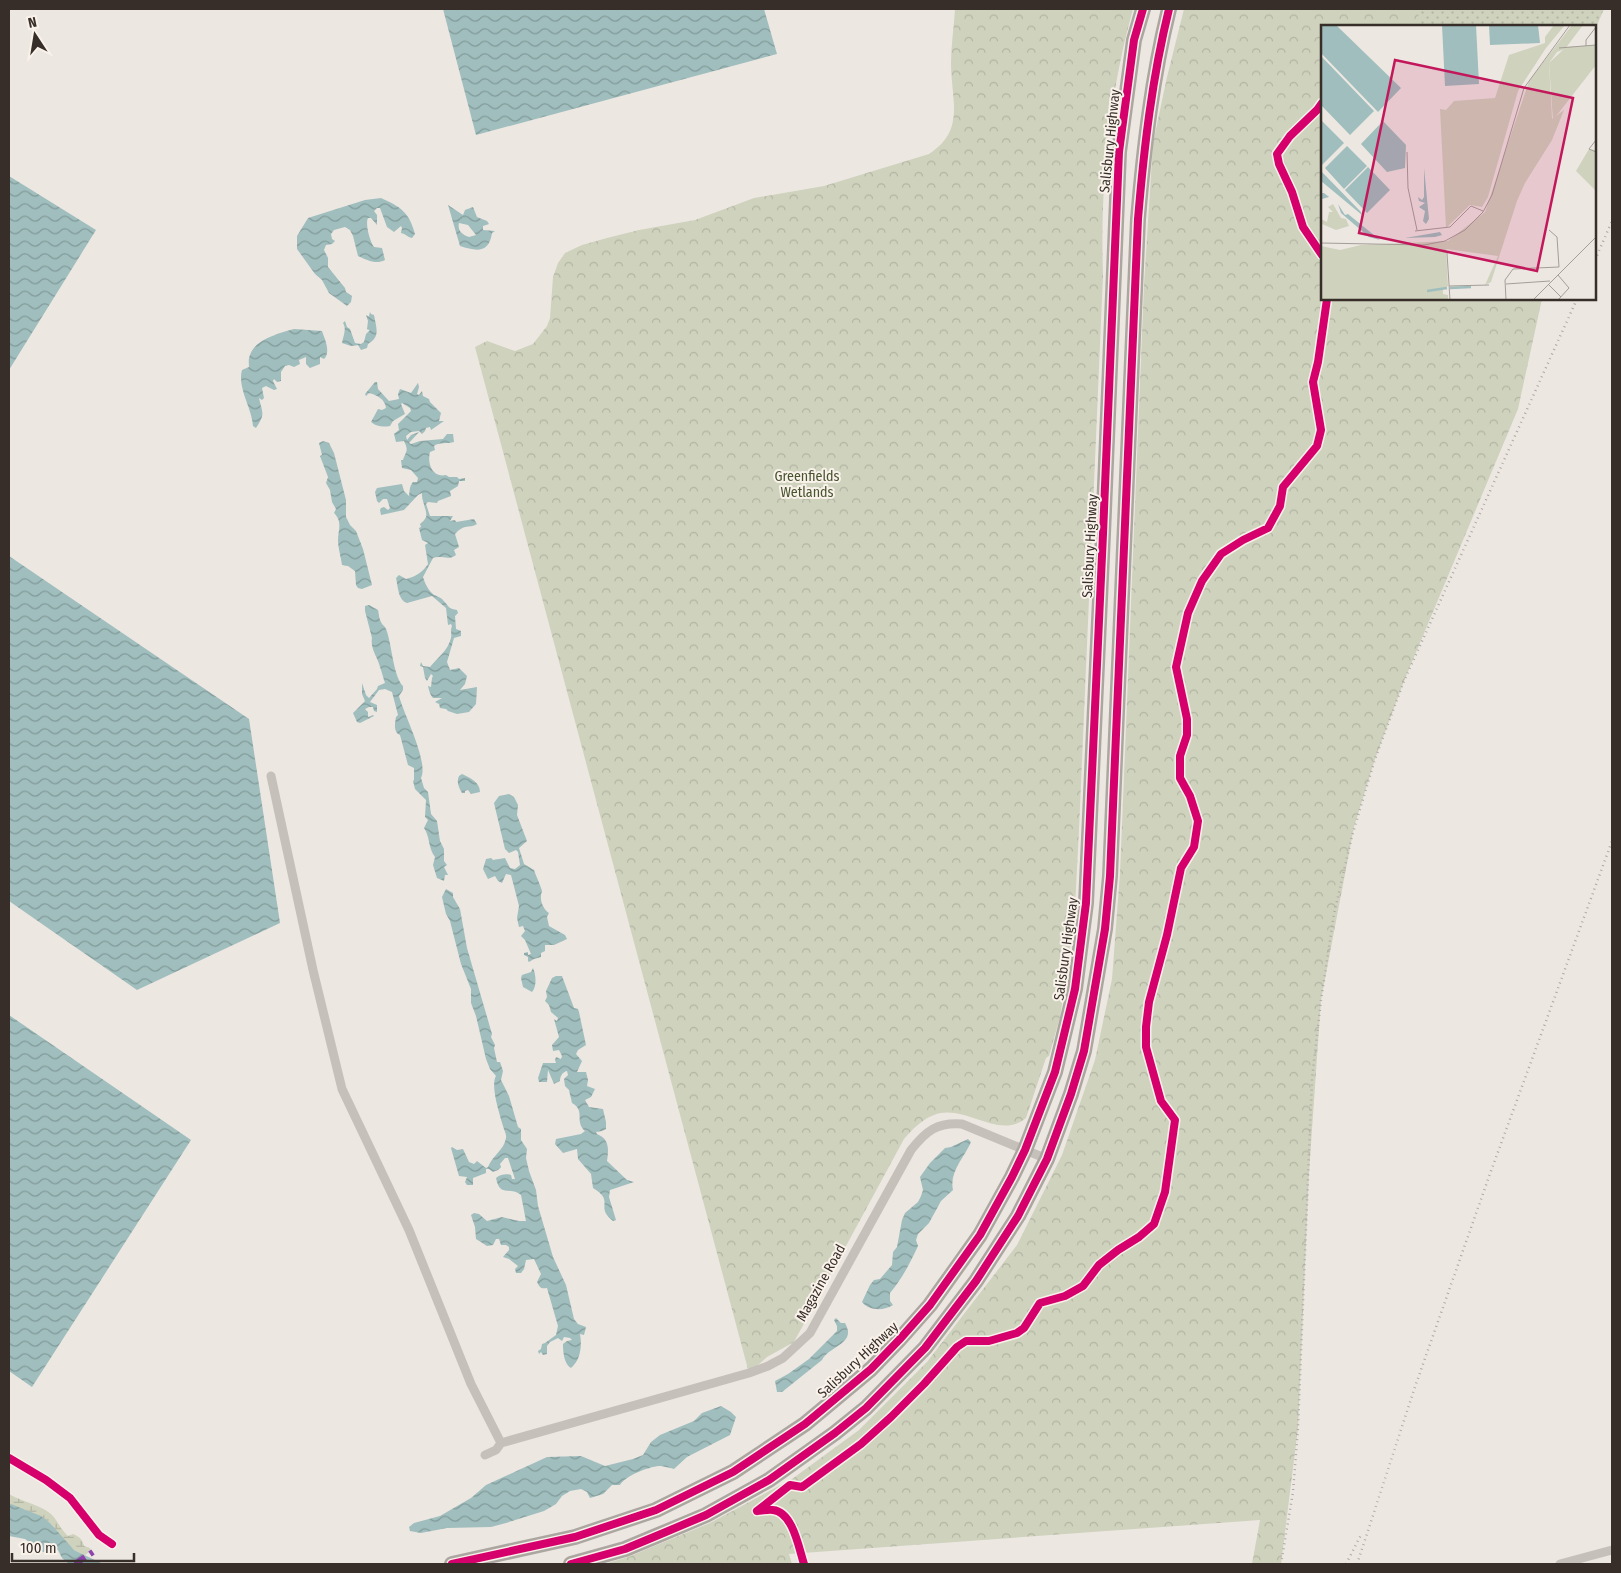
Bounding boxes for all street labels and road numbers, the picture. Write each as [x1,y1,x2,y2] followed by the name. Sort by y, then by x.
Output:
[1096,88,1124,194] street label: Salisbury Highway
[1079,493,1101,598] street label: Salisbury Highway
[1050,896,1082,1002] street label: Salisbury Highway
[793,1241,849,1325] street label: Magazine Road
[814,1318,902,1402] street label: Salisbury Highway

